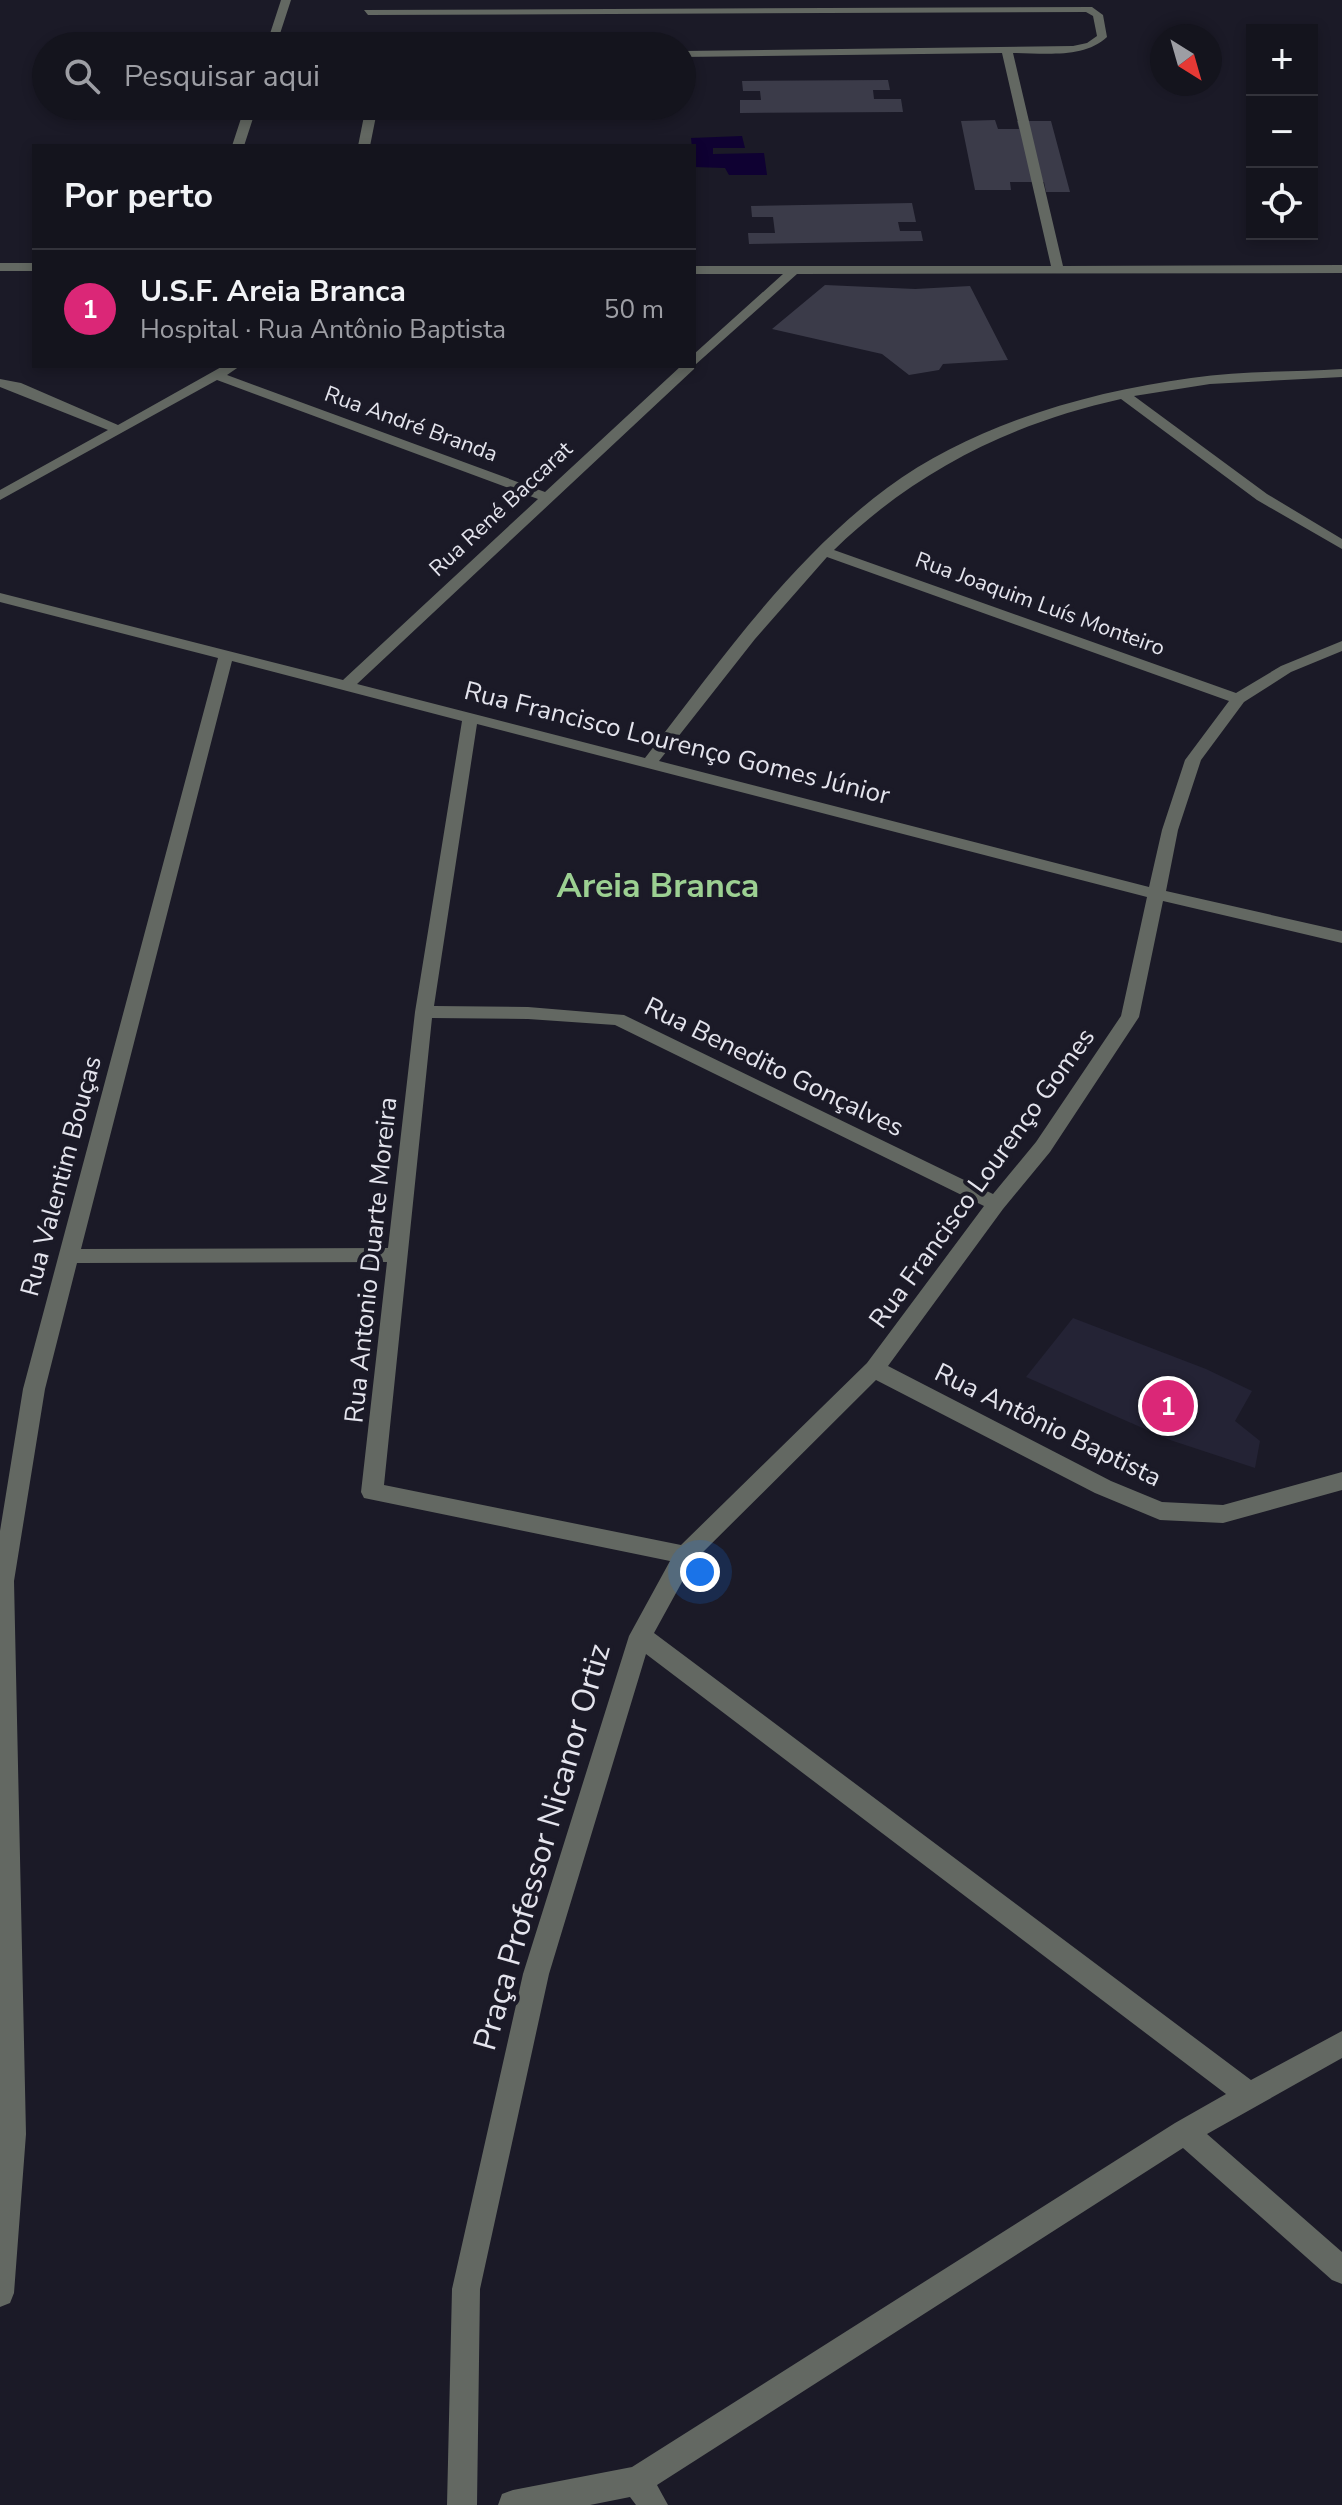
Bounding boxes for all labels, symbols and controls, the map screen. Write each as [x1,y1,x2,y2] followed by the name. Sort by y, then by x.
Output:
[1150,24,1222,96] north arrow
[1246,24,1318,240] map controls
[1246,24,1318,96] button: +
[32,32,696,120] search box
[60,54,104,98] icon: search
[124,56,320,97] text: Pesquisar aqui
[1246,96,1318,168] button: −
[1246,168,1318,240] button: locate
[64,173,213,219] text: Por perto
[140,271,406,312] text: U.S.F. Areia Branca
[82,292,98,327] text: 1
[604,292,664,327] text: 50 m
[140,312,506,347] text: Hospital · Rua Antônio Baptista
[320,379,502,469] street label: Rua André Branda
[423,434,579,583] street label: Rua René Baccarat
[911,545,1169,663] street label: Rua Joaquim Luís Monteiro
[460,673,894,813] street label: Rua Francisco Lourenço Gomes Júnior
[557,863,759,909] district label: Areia Branca
[638,989,910,1145] street label: Rua Benedito Gonçalves
[861,1021,1103,1335] street label: Rua Francisco Lourenço Gomes
[12,1052,110,1300] street label: Rua Valentim Bouças
[336,1095,406,1425] street label: Rua Antonio Duarte Moreira
[929,1355,1167,1495] street label: Rua Antônio Baptista
[1142,1376,1194,1436] pin: 1
[680,1552,720,1592] your location
[463,1639,621,2055] street label: Praça Professor Nicanor Ortiz

